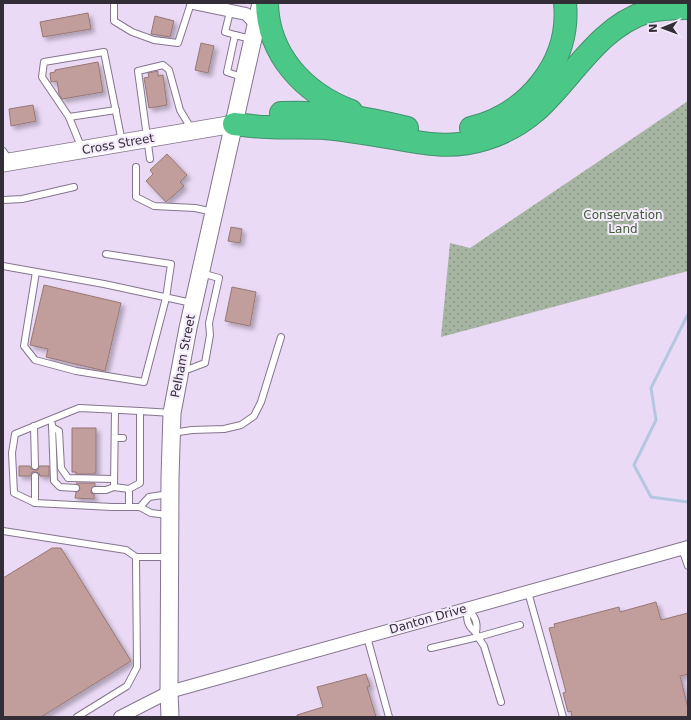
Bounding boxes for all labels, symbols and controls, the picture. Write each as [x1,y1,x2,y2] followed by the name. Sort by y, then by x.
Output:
[643,8,683,48] north arrow
[647,23,660,33] text: N
[81,131,156,157] street label: Cross Street
[583,208,663,236] park label: Conservation Land
[168,313,198,399] street label: Pelham Street
[388,601,468,637] street label: Danton Drive

